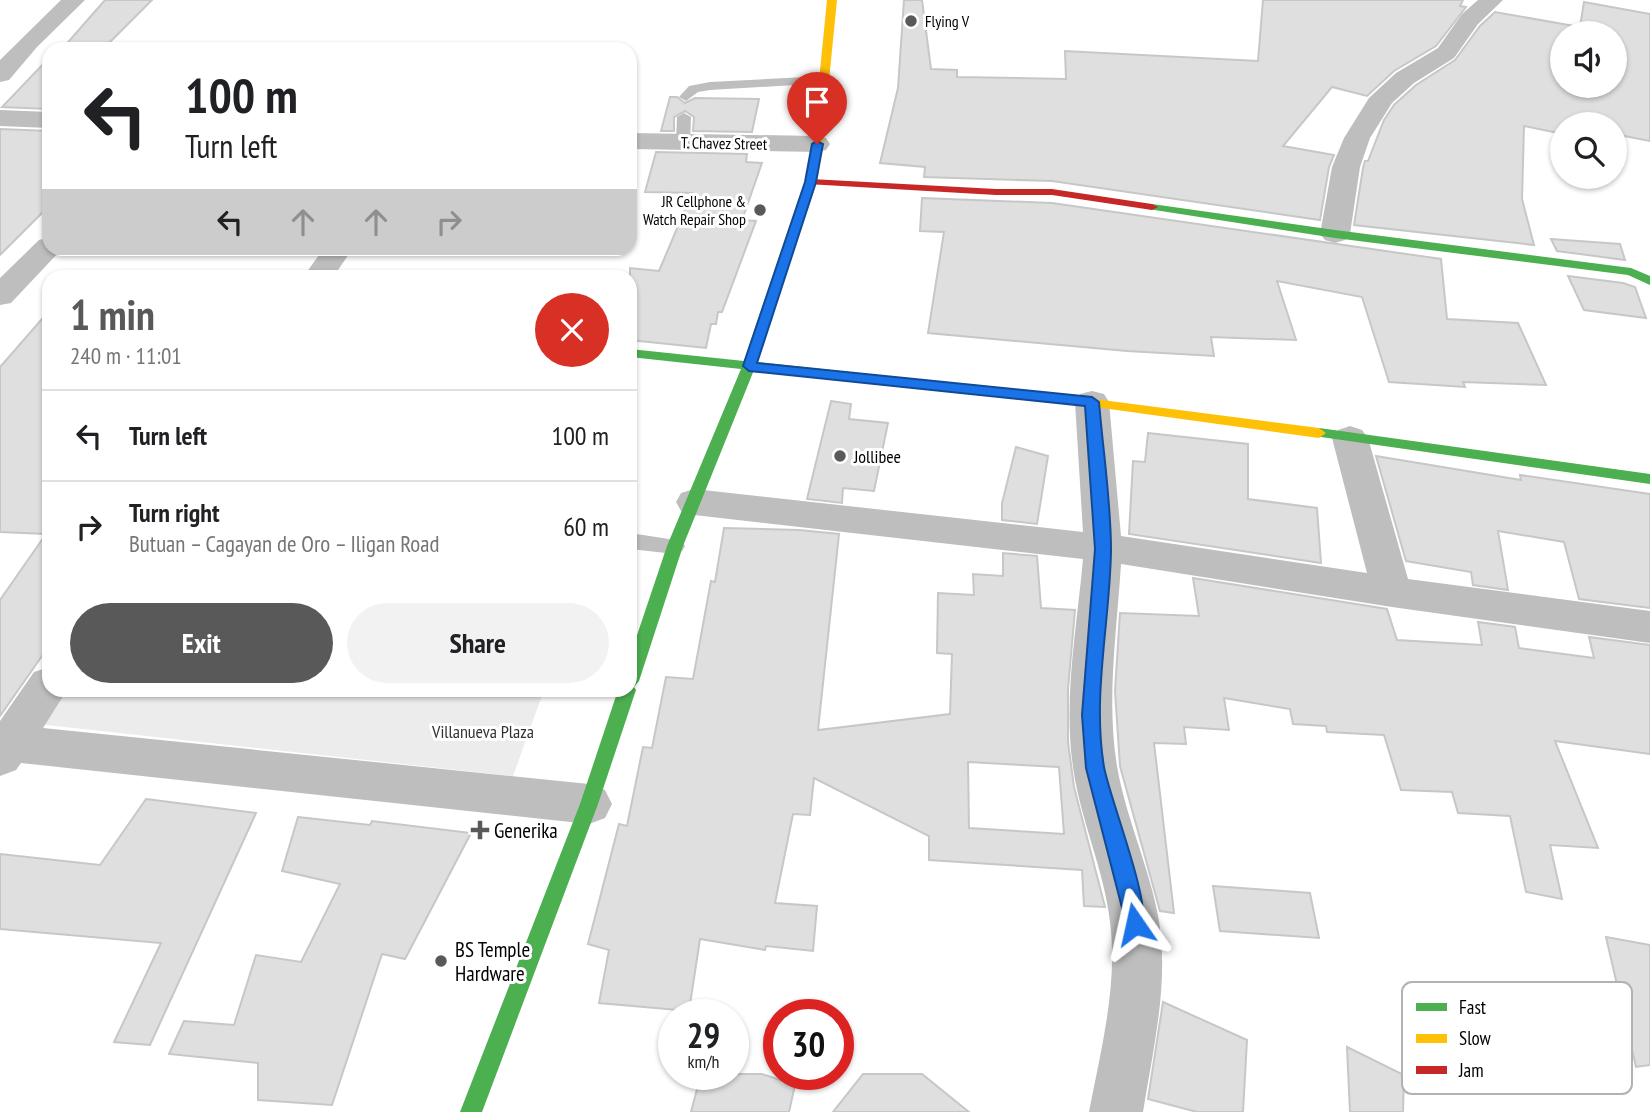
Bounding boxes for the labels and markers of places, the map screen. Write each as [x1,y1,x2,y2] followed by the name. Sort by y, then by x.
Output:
[925,11,970,31] place label: Flying V
[903,13,919,29] marker: Flying V
[787,72,847,144] pin
[643,191,746,229] place label: JR Cellphone & Watch Repair Shop
[752,202,768,218] marker: JR Cellphone & Watch Repair Shop
[853,445,901,468] place label: Jollibee
[832,448,848,464] marker: Jollibee
[494,817,558,844] place label: Generika
[472,822,488,838] marker: Generika
[455,936,530,987] place label: BS Temple Hardware
[433,953,449,969] marker: BS Temple Hardware

